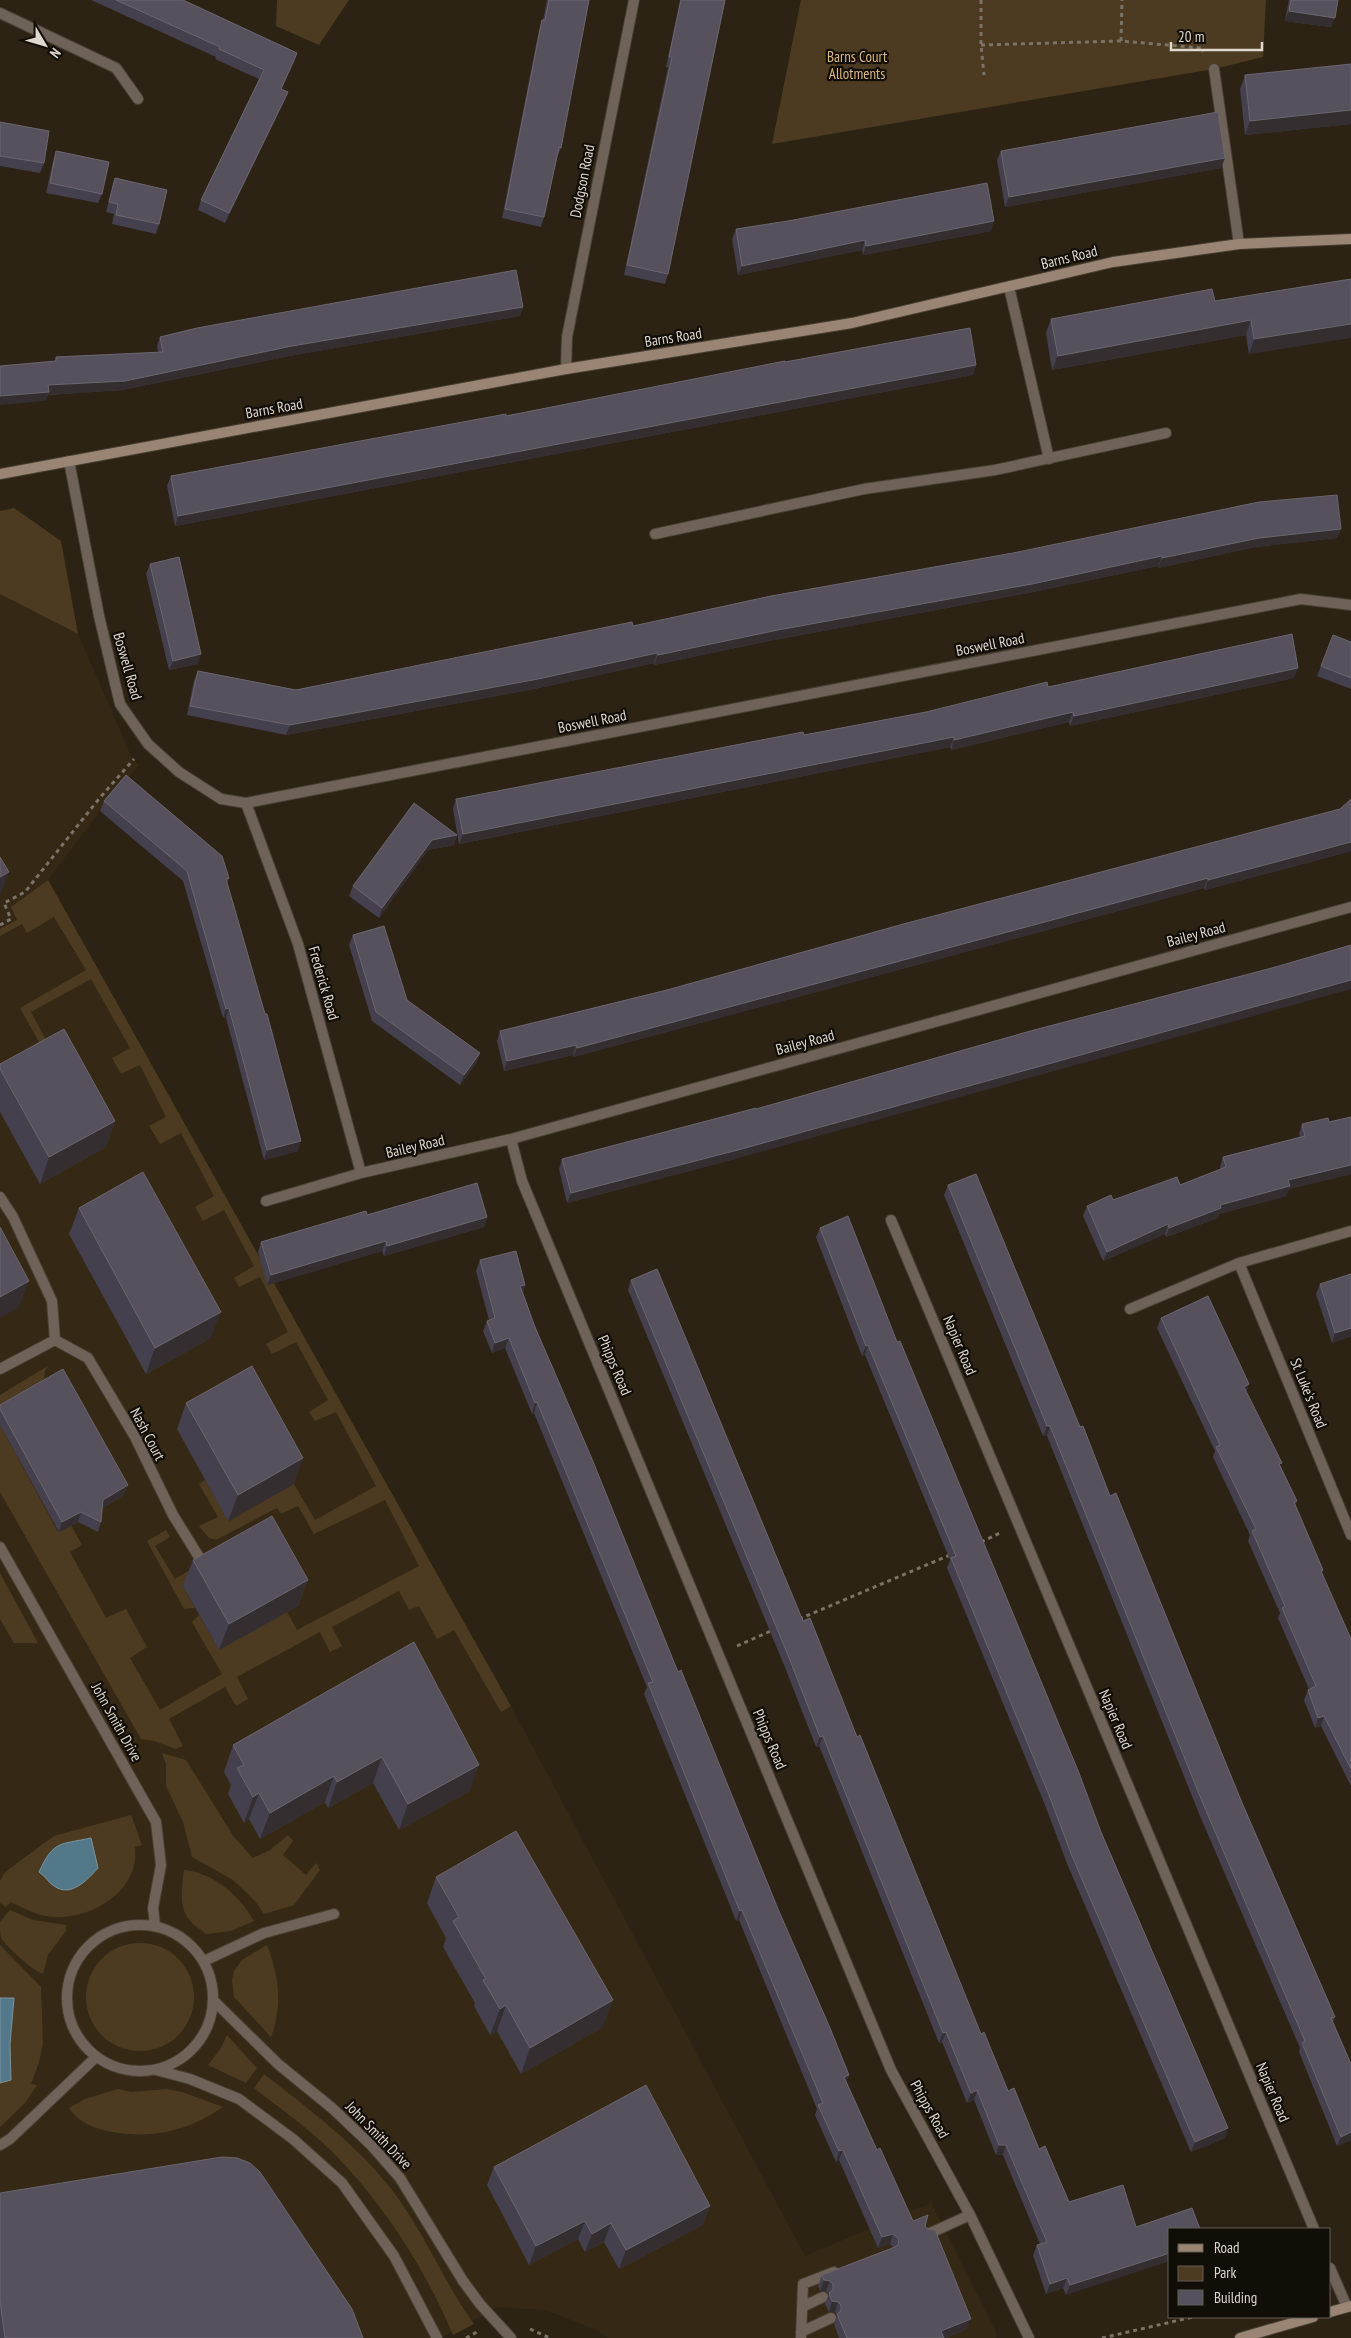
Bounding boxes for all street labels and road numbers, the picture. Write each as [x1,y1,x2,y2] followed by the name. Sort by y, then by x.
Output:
[566,143,598,219] street label: Dodgson Road
[1039,241,1099,273] street label: Barns Road
[643,323,703,351] street label: Barns Road
[244,394,304,422] street label: Barns Road
[954,628,1026,660] street label: Boswell Road
[109,630,147,702] street label: Boswell Road
[556,705,628,737] street label: Boswell Road
[1165,917,1227,951] street label: Bailey Road
[304,944,344,1022] street label: Frederick Road
[774,1025,836,1059] street label: Bailey Road
[384,1130,446,1162] street label: Bailey Road
[939,1312,981,1378] street label: Napier Road
[594,1332,636,1398] street label: Phipps Road
[1286,1355,1332,1431] street label: St Luke's Road
[126,1404,170,1464] street label: Nash Court
[87,1678,146,1765] street label: John Smith Drive
[1095,1686,1137,1752] street label: Napier Road
[749,1706,791,1772] street label: Phipps Road
[1252,2059,1294,2125] street label: Napier Road
[906,2077,954,2141] street label: Phipps Road
[341,2096,416,2173] street label: John Smith Drive

